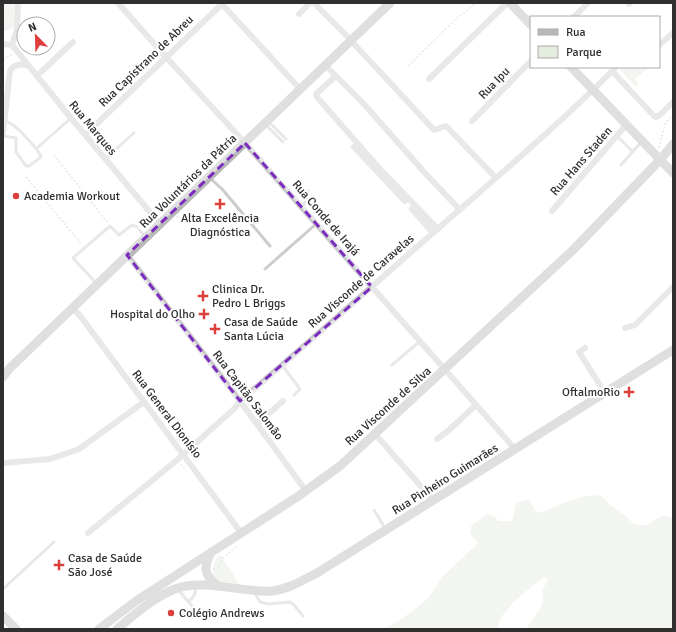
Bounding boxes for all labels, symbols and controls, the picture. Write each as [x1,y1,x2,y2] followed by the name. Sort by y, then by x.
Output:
[96,12,197,110] street label: Rua Capistrano de Abreu
[16,16,56,56] north arrow
[530,16,660,68] legend
[26,20,38,35] text: N
[566,25,586,40] text: Rua
[566,45,602,60] text: Parque
[476,64,513,102] street label: Rua Ipu
[66,98,120,159] street label: Rua Marques
[547,124,615,199] street label: Rua Hans Staden
[137,131,240,232] street label: Rua Voluntários da Pátria
[289,177,363,259] street label: Rua Conde de Irajá
[24,189,120,204] place label: Academia Workout
[11,191,21,201] marker: Academia Workout
[214,198,226,210] marker: Alta Excelência Diagnóstica
[181,211,259,240] place label: Alta Excelência Diagnóstica
[305,231,417,332] street label: Rua Visconde de Caravelas
[212,282,286,311] place label: Clinica Dr. Pedro L Briggs
[197,290,209,302] marker: Clinica Dr. Pedro L Briggs
[110,307,195,322] place label: Hospital do Olho
[198,308,210,320] marker: Hospital do Olho
[224,315,298,344] place label: Casa de Saúde Santa Lúcia
[209,323,221,335] marker: Casa de Saúde Santa Lúcia
[209,348,286,443] street label: Rua Capitão Salomão
[342,364,435,449] street label: Rua Visconde de Silva
[128,367,205,462] street label: Rua General Dionísio
[562,385,620,400] place label: OftalmoRio
[623,386,635,398] marker: OftalmoRio
[389,441,501,518] street label: Rua Pinheiro Guimarães
[68,551,142,580] place label: Casa de Saúde São José
[53,559,65,571] marker: Casa de Saúde São José
[179,606,264,621] place label: Colégio Andrews
[166,608,176,618] marker: Colégio Andrews

